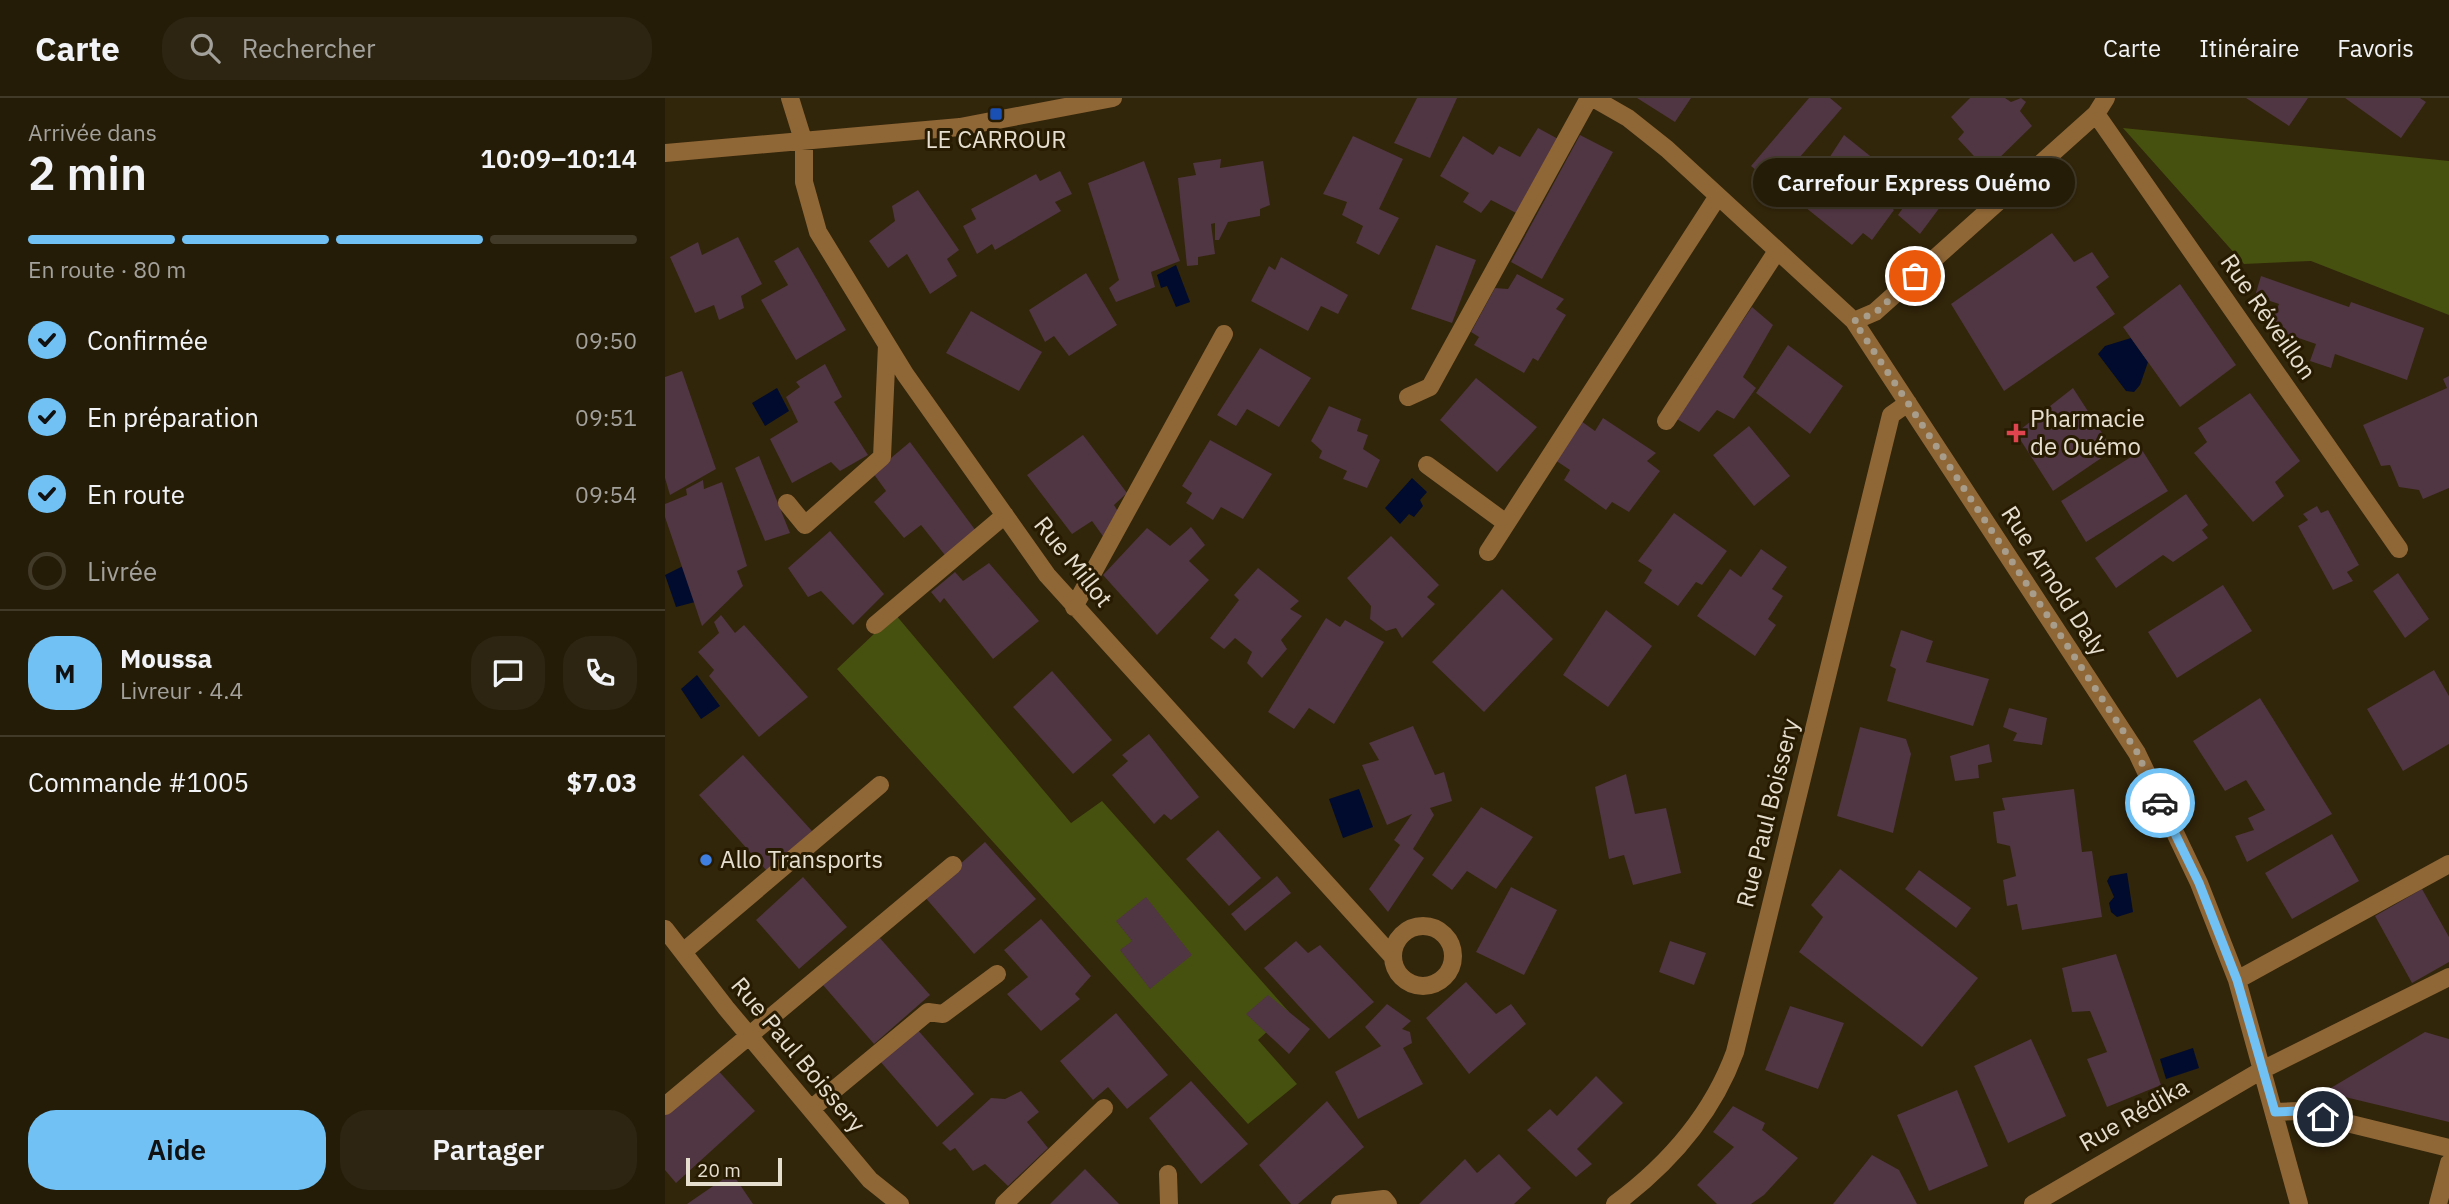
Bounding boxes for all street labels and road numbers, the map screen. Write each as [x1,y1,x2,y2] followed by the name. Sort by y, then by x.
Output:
[2214,247,2324,386] street label: Rue Réveillon
[1994,499,2115,661] street label: Rue Arnold Daly
[1027,509,1120,613] street label: Rue Millot
[1728,715,1806,910] street label: Rue Paul Boissery
[724,970,873,1139] street label: Rue Paul Boissery
[2073,1070,2194,1158] street label: Rue Rédika

